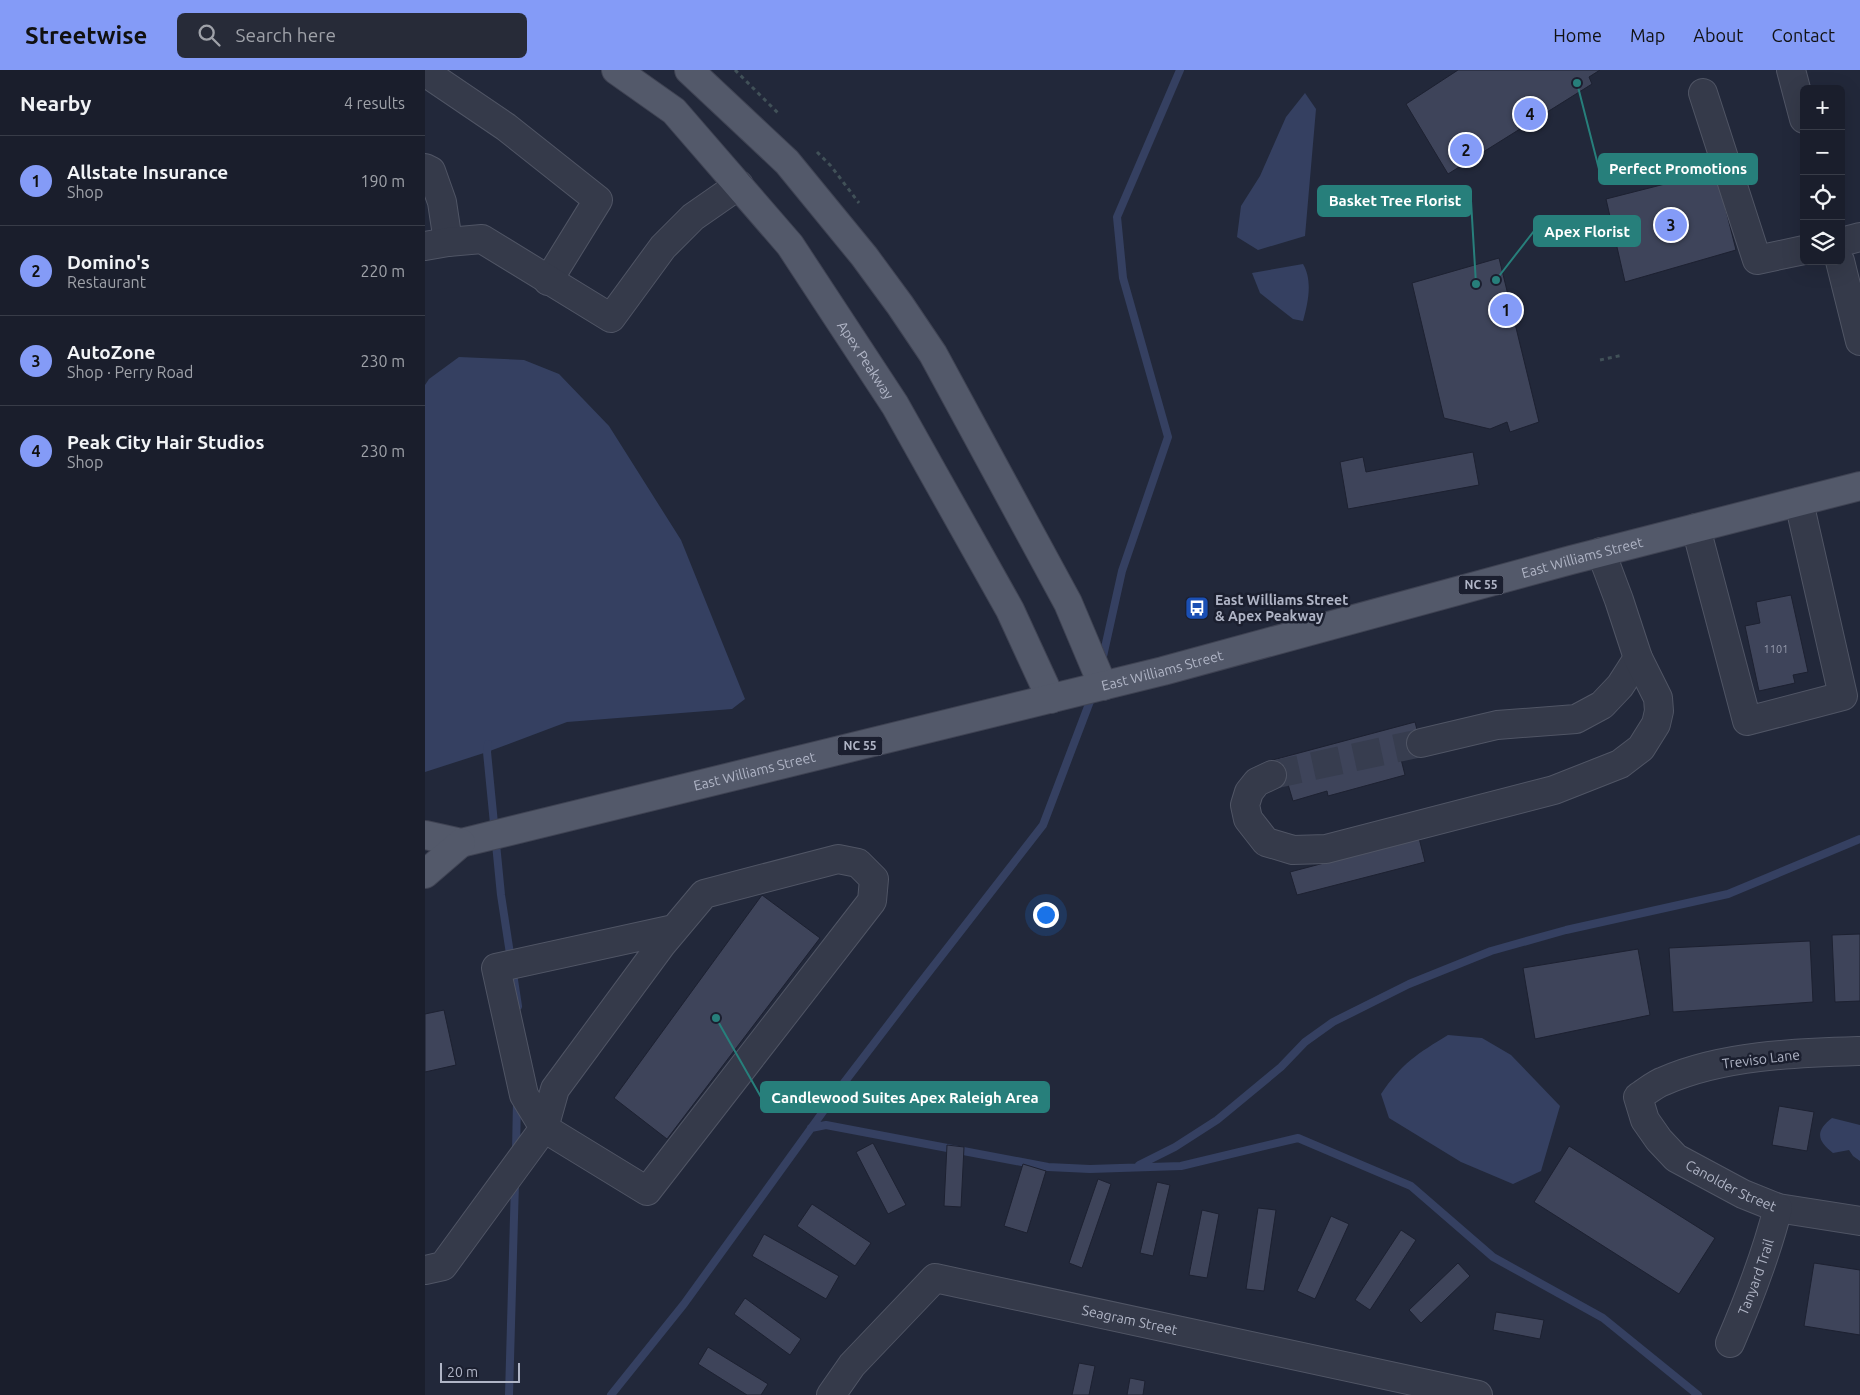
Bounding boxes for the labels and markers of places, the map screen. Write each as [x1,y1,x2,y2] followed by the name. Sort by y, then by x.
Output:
[1514,95,1546,133] pin: 4
[1450,131,1482,169] pin: 2
[1599,154,1757,184] callout: Perfect Promotions
[1318,186,1471,216] callout: Basket Tree Florist
[1655,206,1687,244] pin: 3
[1534,216,1640,246] callout: Apex Florist
[1490,291,1522,329] pin: 1
[1215,592,1348,624] place label: East Williams Street & Apex Peakway
[1184,595,1210,621] bus stop icon: East Williams Street & Apex Peakway
[761,1082,1049,1112] callout: Candlewood Suites Apex Raleigh Area

